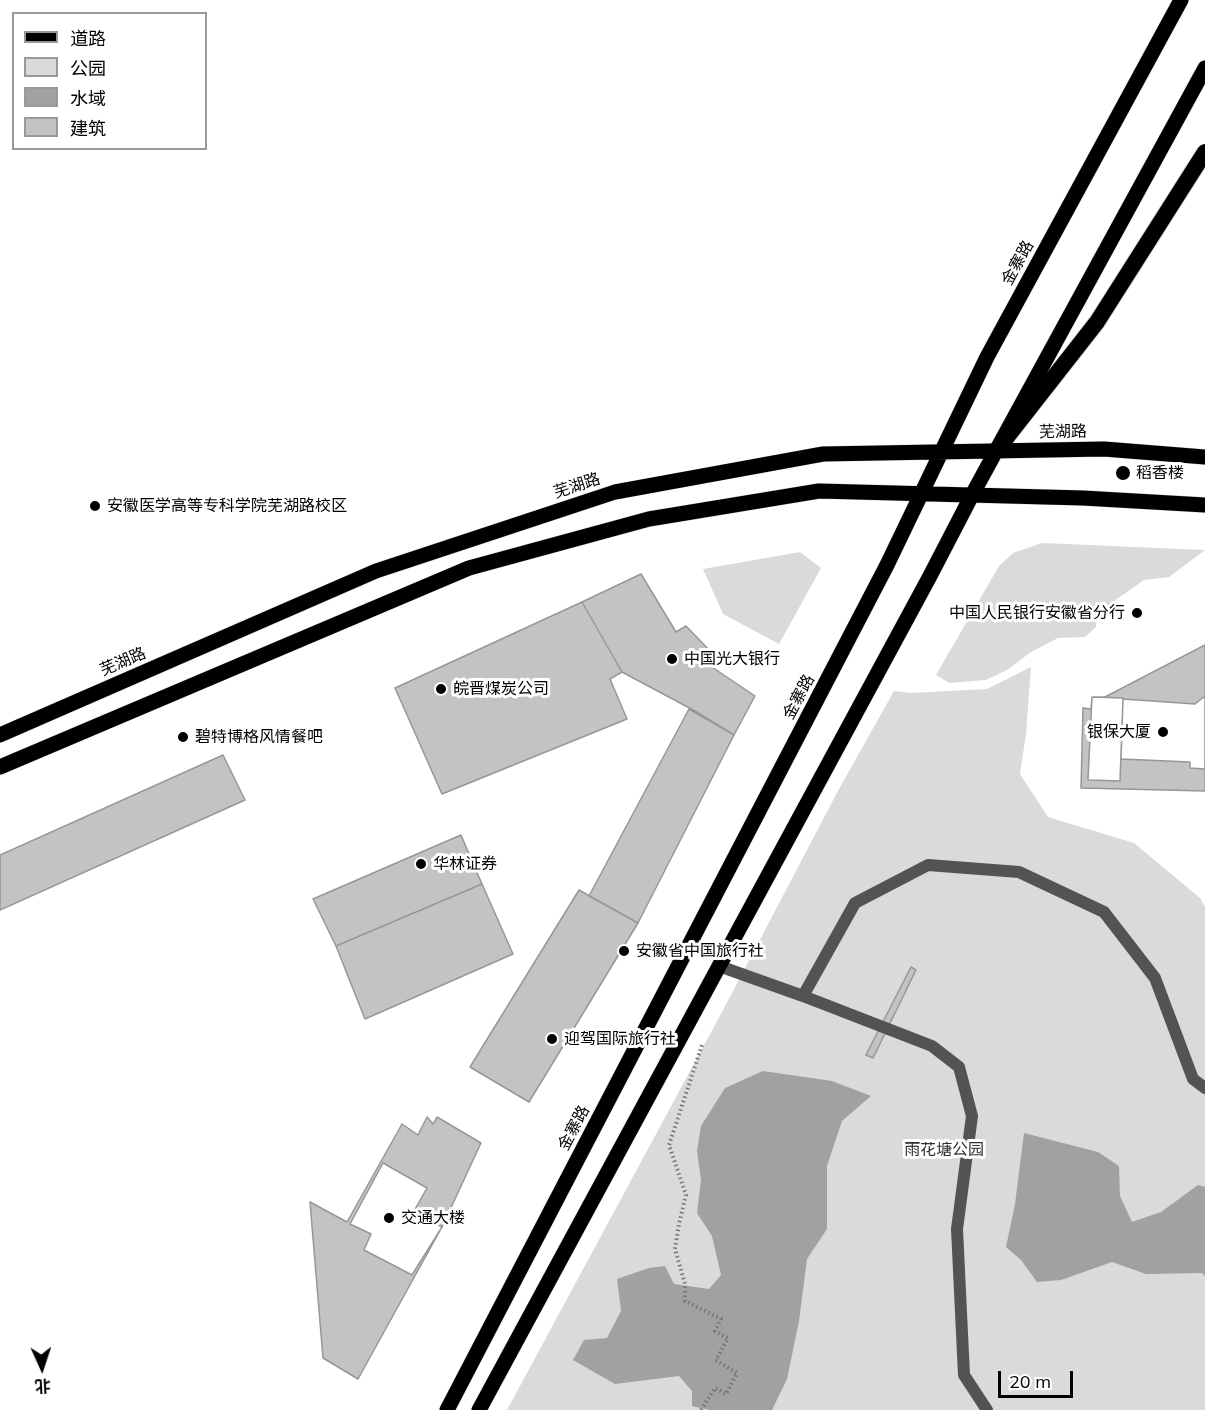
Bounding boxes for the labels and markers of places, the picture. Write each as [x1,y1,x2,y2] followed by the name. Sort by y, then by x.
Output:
[1136,463,1184,483] place label: 稻香楼
[1114,464,1132,482] marker: 稻香楼
[107,496,347,516] place label: 安徽医学高等专科学院芜湖路校区
[88,499,102,513] marker: 安徽医学高等专科学院芜湖路校区
[949,603,1125,623] place label: 中国人民银行安徽省分行
[1130,606,1144,620] marker: 中国人民银行安徽省分行
[684,649,780,669] place label: 中国光大银行
[665,652,679,666] marker: 中国光大银行
[453,679,549,699] place label: 皖晋煤炭公司
[434,682,448,696] marker: 皖晋煤炭公司
[1087,722,1151,742] place label: 银保大厦
[1156,725,1170,739] marker: 银保大厦
[195,727,323,747] place label: 碧特博格风情餐吧
[176,730,190,744] marker: 碧特博格风情餐吧
[433,854,497,874] place label: 华林证券
[414,857,428,871] marker: 华林证券
[636,941,764,961] place label: 安徽省中国旅行社
[617,944,631,958] marker: 安徽省中国旅行社
[564,1029,676,1049] place label: 迎驾国际旅行社
[545,1032,559,1046] marker: 迎驾国际旅行社
[401,1208,465,1228] place label: 交通大楼
[382,1211,396,1225] marker: 交通大楼

